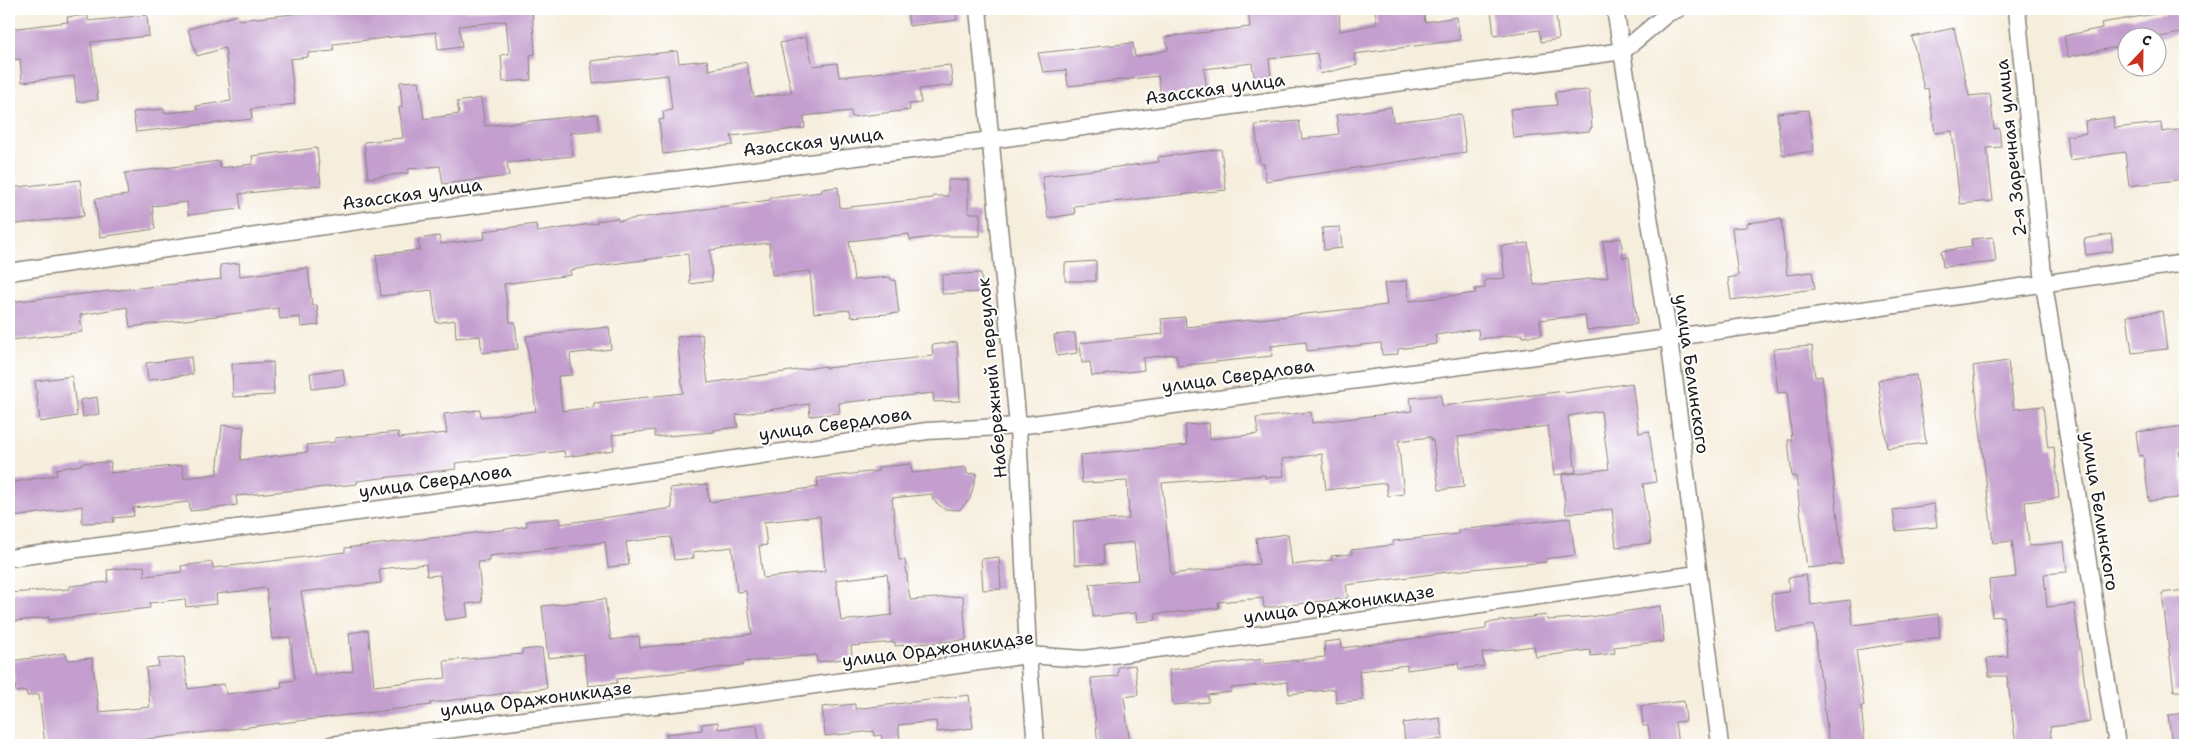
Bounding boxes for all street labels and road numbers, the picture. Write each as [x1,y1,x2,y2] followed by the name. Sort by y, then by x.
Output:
[1990,58,2032,238] street label: 2-я Заречная улица
[1143,67,1287,111] street label: Азасская улица
[742,121,884,163] street label: Азасская улица
[340,172,484,216] street label: Азасская улица
[971,276,1013,479] street label: Набережный переулок
[1669,293,1715,455] street label: улица Белинского
[1160,353,1316,399] street label: улица Свердлова
[757,401,913,447] street label: улица Свердлова
[2076,430,2124,592] street label: улица Белинского
[357,458,513,504] street label: улица Свердлова
[1242,579,1436,629] street label: улица Орджоникидзе
[841,625,1035,673] street label: улица Орджоникидзе
[439,675,633,723] street label: улица Орджоникидзе

